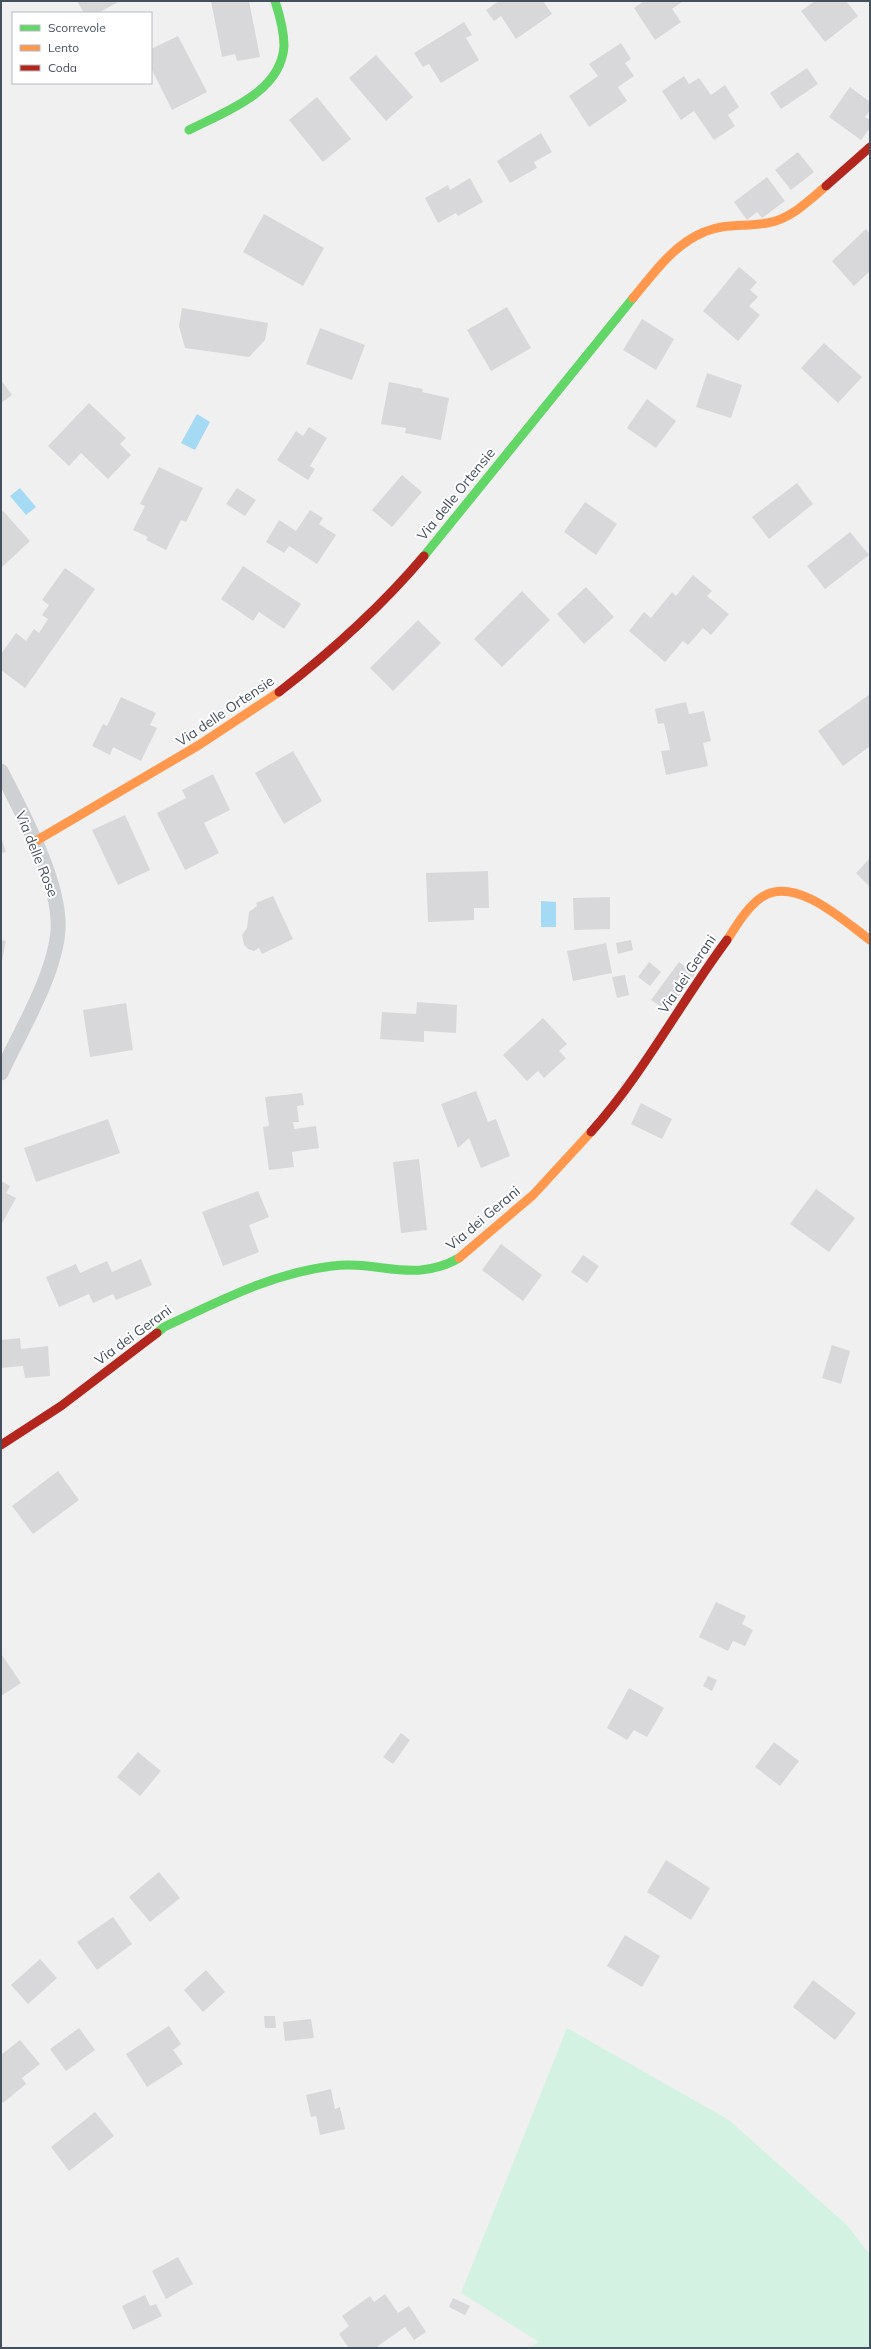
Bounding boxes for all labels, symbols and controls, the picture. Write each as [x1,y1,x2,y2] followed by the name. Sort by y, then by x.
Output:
[12,12,152,84] legend
[48,20,106,35] text: Scorrevole
[48,40,79,55] text: Lento
[48,60,77,75] text: Coda
[413,444,499,544] street label: Via delle Ortensie
[173,672,277,750] street label: Via delle Ortensie
[12,808,62,900] street label: Via delle Rose
[654,931,720,1017] street label: Via dei Gerani
[442,1182,524,1254] street label: Via dei Gerani
[91,1301,175,1369] street label: Via dei Gerani

